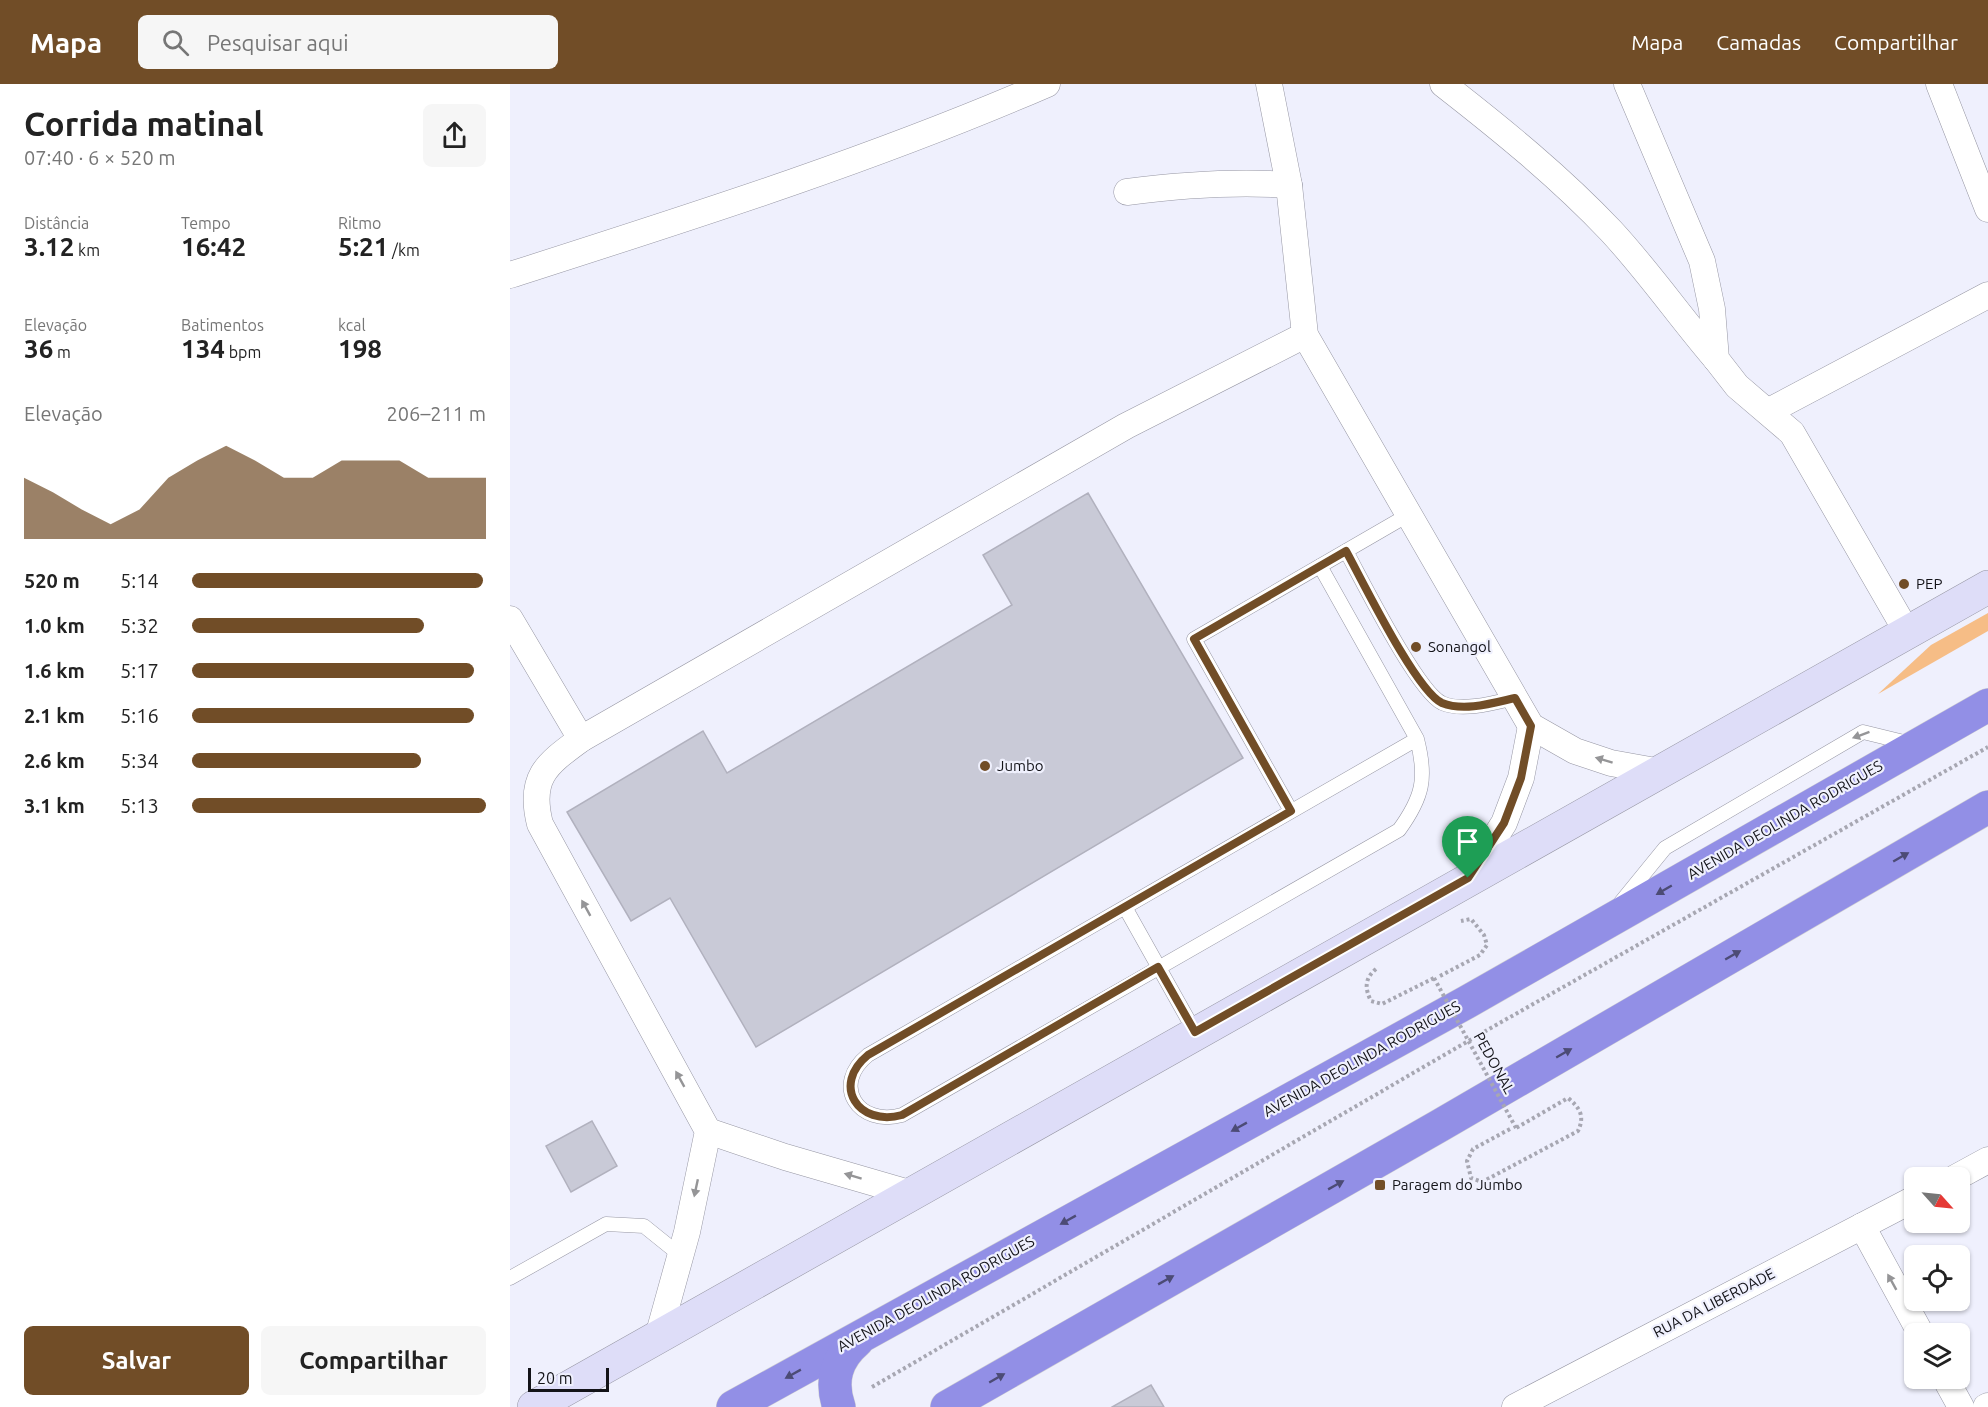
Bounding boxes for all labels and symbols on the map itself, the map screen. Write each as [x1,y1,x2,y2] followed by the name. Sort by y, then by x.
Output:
[1916,575,1942,592] place label: PEP
[1897,577,1911,591] marker: PEP
[1428,638,1491,655] place label: Sonangol
[1409,640,1423,654] marker: Sonangol
[1852,731,1870,741] one-way arrow
[1595,755,1613,764] one-way arrow
[997,757,1043,774] place label: Jumbo
[1684,757,1885,883] street label: AVENIDA DEOLINDA RODRIGUES
[978,759,992,773] marker: Jumbo
[1442,816,1493,878] pin
[1893,852,1910,862] one-way arrow
[1655,884,1672,894] one-way arrow
[581,899,591,916] one-way arrow
[1725,950,1742,960] one-way arrow
[1260,997,1463,1120] street label: AVENIDA DEOLINDA RODRIGUES
[1471,1029,1518,1097] street label: PEDONAL
[1556,1048,1573,1058] one-way arrow
[675,1071,685,1088] one-way arrow
[1230,1122,1247,1132] one-way arrow
[1904,1167,1970,1233] north arrow
[844,1171,862,1180] one-way arrow
[1392,1176,1523,1193] place label: Paragem do Jumbo
[1373,1178,1387,1192] marker: Paragem do Jumbo
[691,1179,700,1198] one-way arrow
[1328,1179,1344,1190] one-way arrow
[1059,1215,1076,1225] one-way arrow
[834,1232,1037,1355] street label: AVENIDA DEOLINDA RODRIGUES
[1650,1264,1777,1341] street label: RUA DA LIBERDADE
[1887,1274,1898,1290] one-way arrow
[1158,1275,1175,1285] one-way arrow
[528,1365,609,1392] scale bar
[784,1369,801,1379] one-way arrow
[989,1372,1005,1383] one-way arrow

